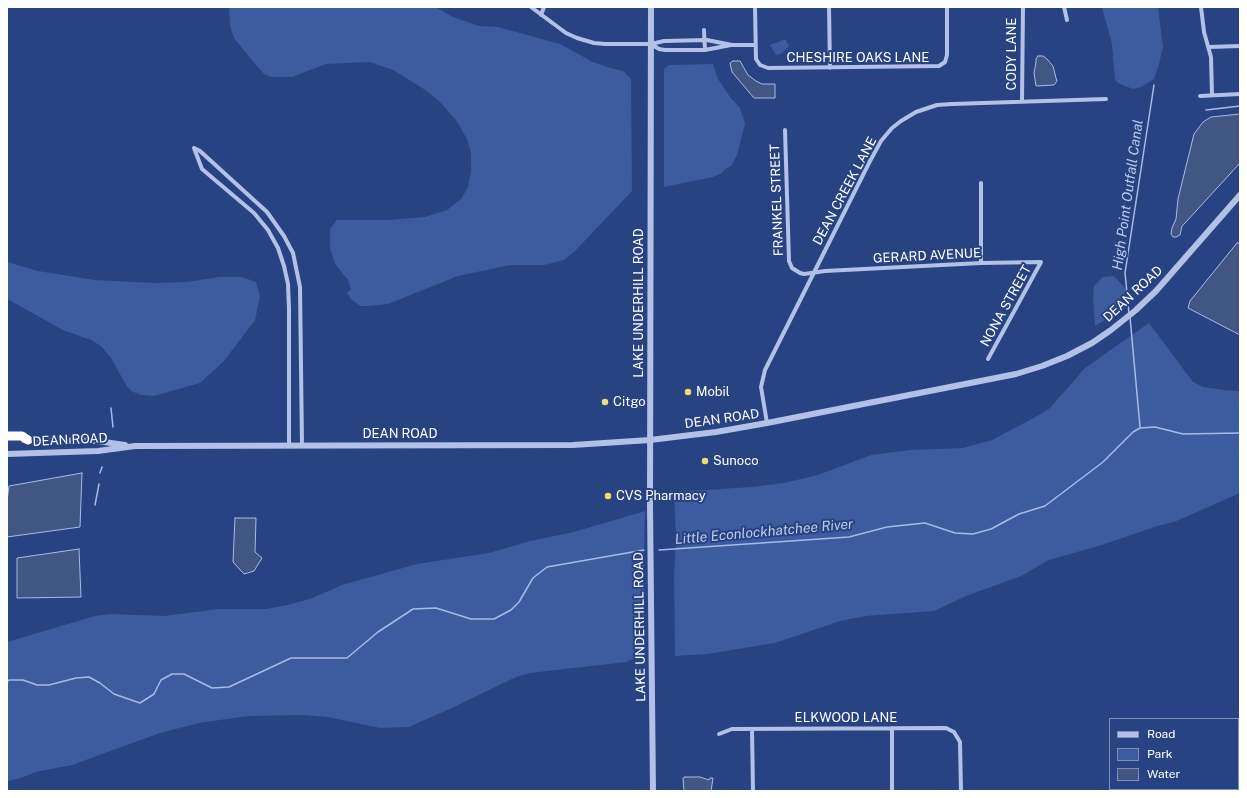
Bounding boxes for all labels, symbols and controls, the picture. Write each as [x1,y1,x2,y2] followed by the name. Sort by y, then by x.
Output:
[1004,18,1020,90] street label: CODY LANE
[787,50,929,66] street label: CHESHIRE OAKS LANE
[1109,119,1147,271] water label: High Point Outfall Canal
[810,134,880,248] street label: DEAN CREEK LANE
[767,144,787,256] street label: FRANKEL STREET
[631,228,647,378] street label: LAKE UNDERHILL ROAD
[873,245,981,267] street label: GERARD AVENUE
[977,263,1035,349] street label: NONA STREET
[1100,263,1166,325] street label: DEAN ROAD
[696,384,730,400] place label: Mobil
[683,387,693,397] marker: Mobil
[613,394,646,410] place label: Citgo
[600,397,610,407] marker: Citgo
[684,406,760,432] street label: DEAN ROAD
[362,426,438,442] street label: DEAN ROAD
[32,430,108,450] street label: DEAN ROAD
[713,453,759,469] place label: Sunoco
[700,456,710,466] marker: Sunoco
[616,488,706,504] place label: CVS Pharmacy
[603,491,613,501] marker: CVS Pharmacy
[674,516,854,548] water label: Little Econlockhatchee River
[631,552,649,702] street label: LAKE UNDERHILL ROAD
[795,710,897,726] street label: ELKWOOD LANE
[1109,718,1239,790] legend
[1147,727,1175,741] text: Road
[1147,747,1173,761] text: Park
[1147,767,1180,781] text: Water

